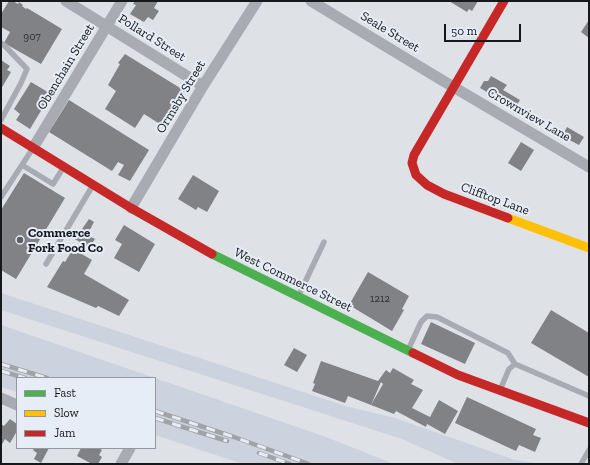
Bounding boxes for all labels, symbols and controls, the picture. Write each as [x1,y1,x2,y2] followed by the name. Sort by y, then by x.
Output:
[358,8,422,56] street label: Seale Street
[115,11,189,65] street label: Pollard Street
[446,16,523,42] scale bar
[34,21,98,113] street label: Obenchain Street
[451,24,477,38] text: 50 m
[23,30,41,44] house number: 907
[153,58,209,136] street label: Ormsby Street
[485,85,573,145] street label: Crownview Lane
[459,179,531,219] street label: Clifftop Lane
[28,225,103,256] place label: Commerce Fork Food Co
[15,235,25,245] marker: Commerce Fork Food Co
[231,245,355,315] street label: West Commerce Street
[370,292,390,306] house number: 1212
[16,377,156,449] legend
[54,386,76,400] text: Fast
[54,406,79,420] text: Slow
[54,426,75,440] text: Jam

